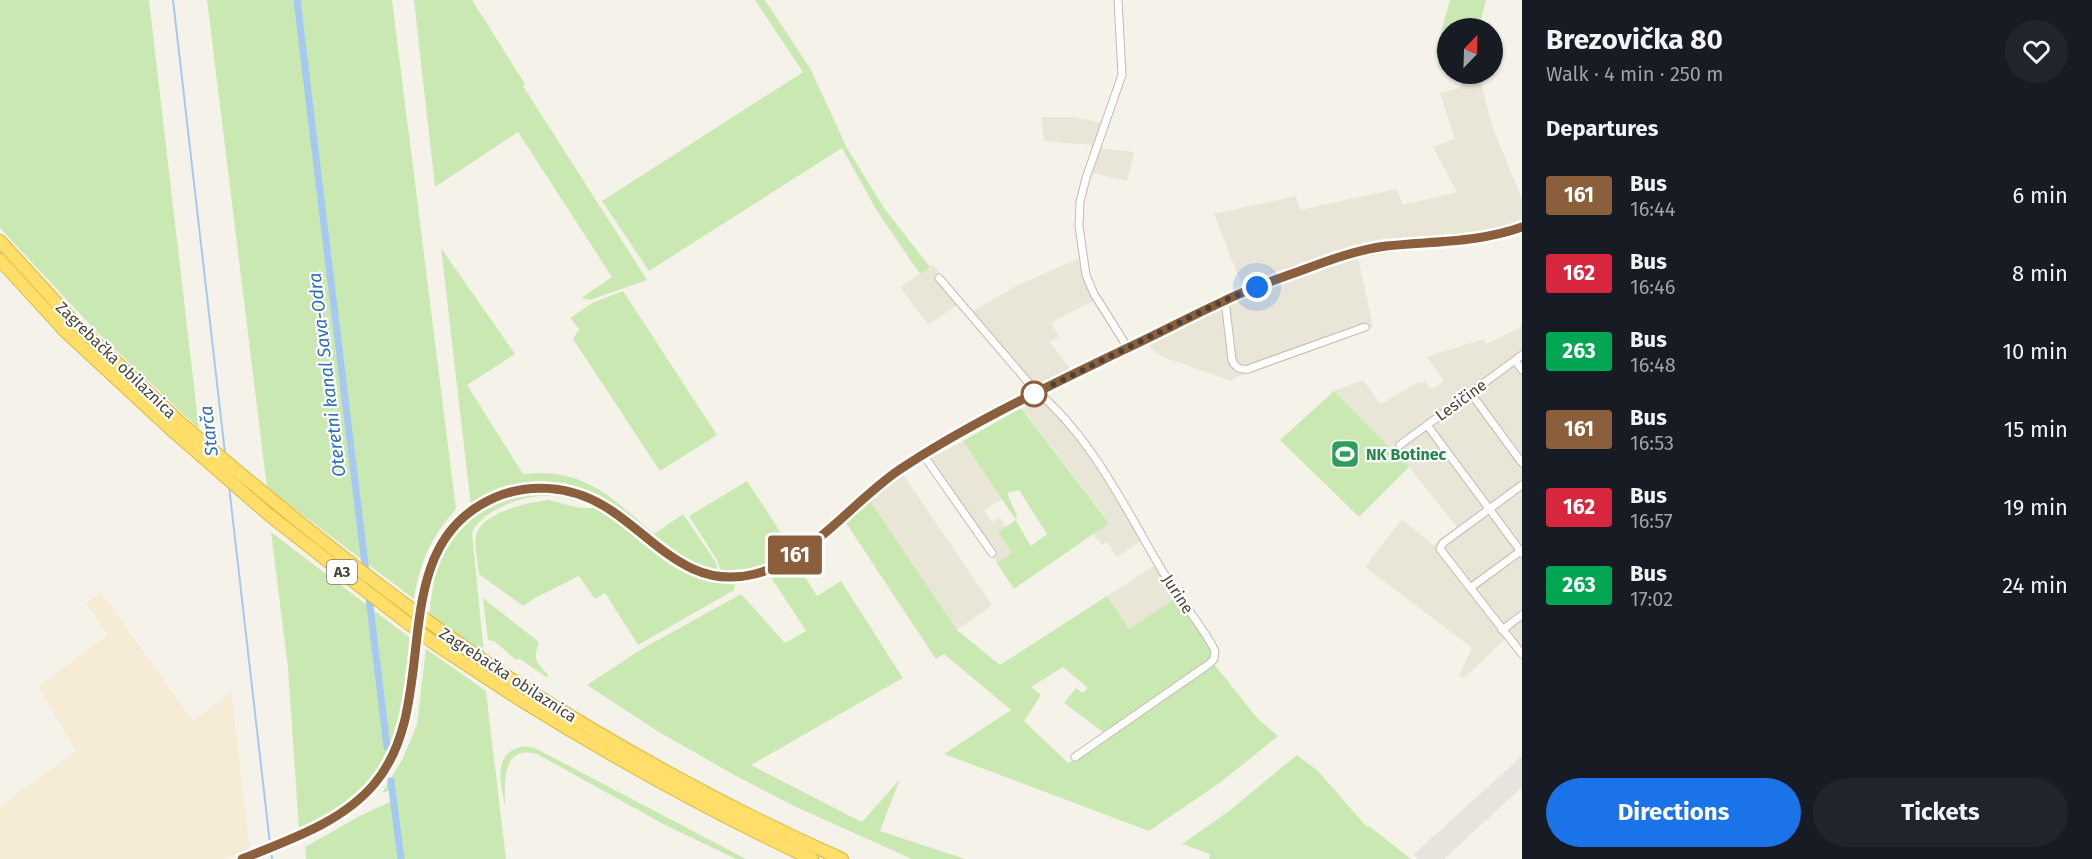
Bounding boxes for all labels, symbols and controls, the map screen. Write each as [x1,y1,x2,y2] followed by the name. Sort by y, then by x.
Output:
[1437,18,1503,84] north arrow
[1437,18,1503,84] map controls
[2005,20,2068,83] button: heart
[1546,23,1723,56] text: Brezovička 80
[1546,62,1723,86] text: Walk · 4 min · 250 m
[1546,115,1658,142] text: Departures
[1630,170,1667,197] text: Bus
[1564,182,1594,208] text: 161
[2012,182,2068,209] text: 6 min
[1630,197,1675,221] text: 16:44
[1630,248,1667,275] text: Bus
[1563,260,1595,286] text: 162
[2012,260,2068,287] text: 8 min
[304,272,350,478] water label: Oteretni kanal Sava-Odra
[1242,272,1272,302] your location
[1630,275,1675,299] text: 16:46
[52,298,180,422] street label: Zagrebačka obilaznica
[1630,326,1667,353] text: Bus
[1562,338,1596,364] text: 263
[2002,338,2068,365] text: 10 min
[1630,353,1676,377] text: 16:48
[1432,375,1490,425] street label: Lesičine
[1021,381,1047,407] unlabelled marker
[1630,404,1667,431] text: Bus
[195,405,223,458] water label: Starča
[1564,416,1594,442] text: 161
[2004,416,2068,443] text: 15 min
[1630,431,1674,455] text: 16:53
[1329,438,1361,470] sports icon: NK Botinec
[1366,445,1446,464] place label: NK Botinec
[1630,482,1667,509] text: Bus
[1563,494,1595,520] text: 162
[2003,494,2068,521] text: 19 min
[1630,509,1673,533] text: 16:57
[760,536,830,574] line badge: 161
[780,542,810,568] text: 161
[327,560,357,584] road number: A3
[1630,560,1667,587] text: Bus
[1158,571,1198,617] street label: Jurine
[1562,572,1596,598] text: 263
[2002,572,2068,599] text: 24 min
[1630,587,1673,611] text: 17:02
[436,624,580,726] street label: Zagrebačka obilaznica
[1546,778,1801,847] button: Directions
[1813,778,2068,847] button: Tickets

